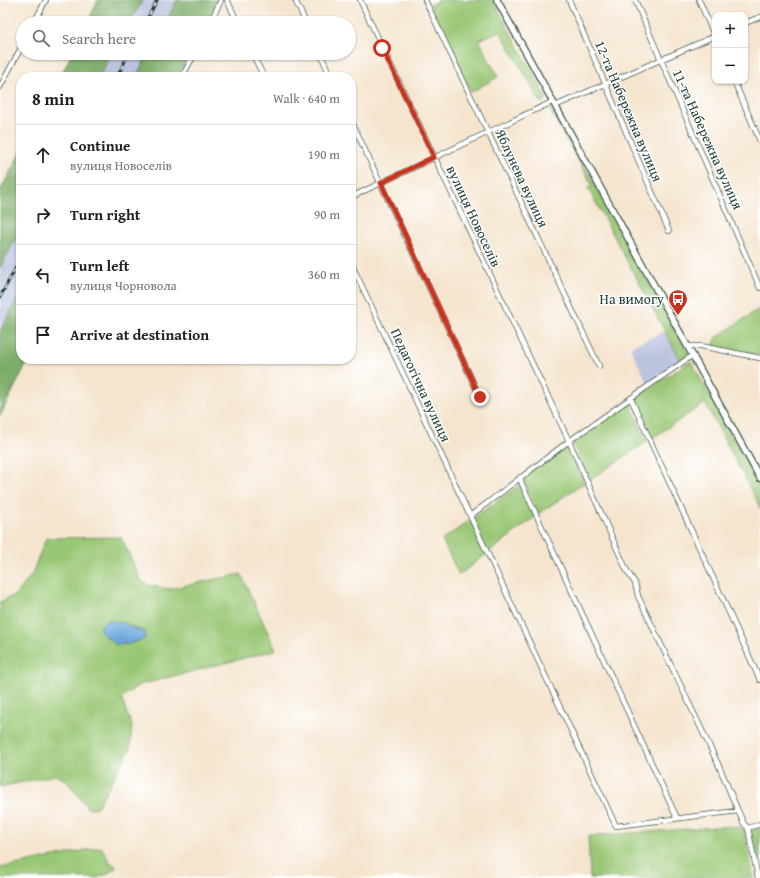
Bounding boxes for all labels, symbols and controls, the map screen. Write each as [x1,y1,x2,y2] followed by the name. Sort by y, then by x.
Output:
[712,12,748,84] map controls
[712,12,748,48] button: +
[16,16,356,60] search box
[30,27,52,49] icon: search
[62,28,136,49] text: Search here
[590,37,668,185] street label: 12-та Набережна вулиця
[373,39,391,57] route start
[712,48,748,84] button: −
[668,66,748,212] street label: 11-та Набережна вулиця
[32,86,74,111] text: 8 min
[273,89,340,108] text: Walk · 640 m
[490,125,554,231] street label: Яблунева вулиця
[70,135,131,156] text: Continue
[32,144,54,166] icon: ahead
[308,145,340,164] text: 190 m
[70,156,172,175] text: вулиця Новоселів
[442,162,506,270] street label: вулиця Новоселів
[32,204,54,226] icon: right
[70,204,141,225] text: Turn right
[314,205,340,224] text: 90 m
[70,255,129,276] text: Turn left
[32,264,54,286] icon: left
[308,265,340,284] text: 360 m
[70,276,177,295] text: вулиця Чорновола
[667,288,689,316] bus stop icon: На вимогу
[600,289,664,309] place label: На вимогу
[32,324,54,346] icon: arrive
[70,324,209,345] text: Arrive at destination
[386,325,456,445] street label: Педагогічна вулиця
[471,388,489,406] route end

